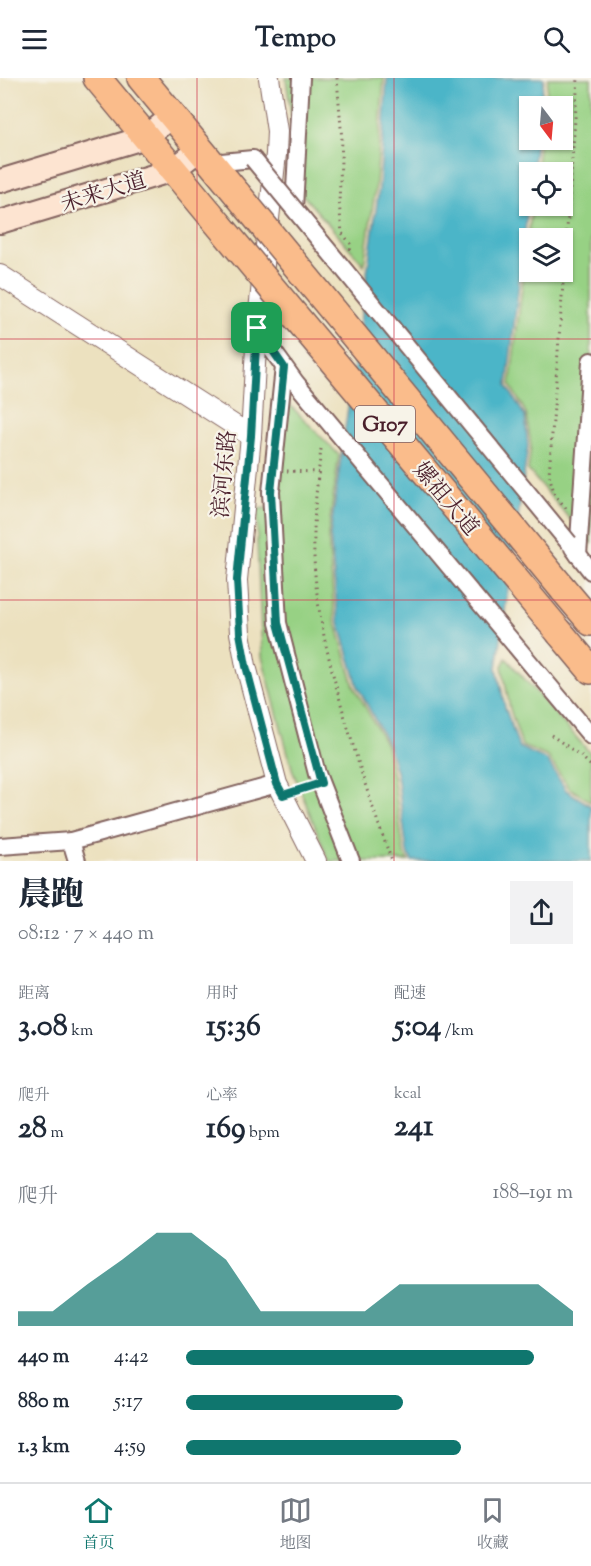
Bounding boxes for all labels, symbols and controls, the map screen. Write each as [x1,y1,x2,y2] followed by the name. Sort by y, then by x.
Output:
[255,20,336,59] text: Tempo
[18,23,51,56] icon: menu
[540,23,573,56] icon: search
[519,96,573,150] north arrow
[519,96,573,282] map controls
[519,162,573,216] button: locate
[57,166,151,222] street label: 未来大道
[519,228,573,282] button: layers
[231,302,282,353] pin
[240,311,273,344] icon: arrive
[355,406,415,442] road number: G107
[206,429,246,519] street label: 滨河东路
[404,456,485,544] street label: 嫘祖大道
[18,873,84,921] text: 晨跑
[510,881,573,944] button: share
[18,920,154,949] text: 08:12 · 7 × 440 m
[18,983,50,1006] text: 距离
[206,983,238,1006] text: 用时
[394,983,426,1006] text: 配速
[18,1006,68,1049] text: 3.08
[206,1006,261,1049] text: 15:36
[394,1006,441,1049] text: 5:04
[68,1020,93,1043] text: km
[441,1020,474,1043] text: /km
[394,1083,422,1106] text: kcal
[18,1085,50,1108] text: 爬升
[206,1085,238,1108] text: 心率
[394,1106,433,1149] text: 241
[18,1108,47,1151] text: 28
[206,1108,246,1151] text: 169
[47,1122,64,1145] text: m
[246,1122,280,1145] text: bpm
[492,1179,573,1208] text: 188–191 m
[18,1183,58,1212] text: 爬升
[18,1343,69,1372] text: 440 m
[114,1343,149,1372] text: 4:42
[18,1388,69,1417] text: 880 m
[114,1388,143,1417] text: 5:17
[18,1433,70,1462] text: 1.3 km
[114,1433,146,1462] text: 4:59
[82,1494,115,1556] tab: 首页
[279,1494,312,1556] tab: 地图
[476,1494,509,1556] tab: 收藏

